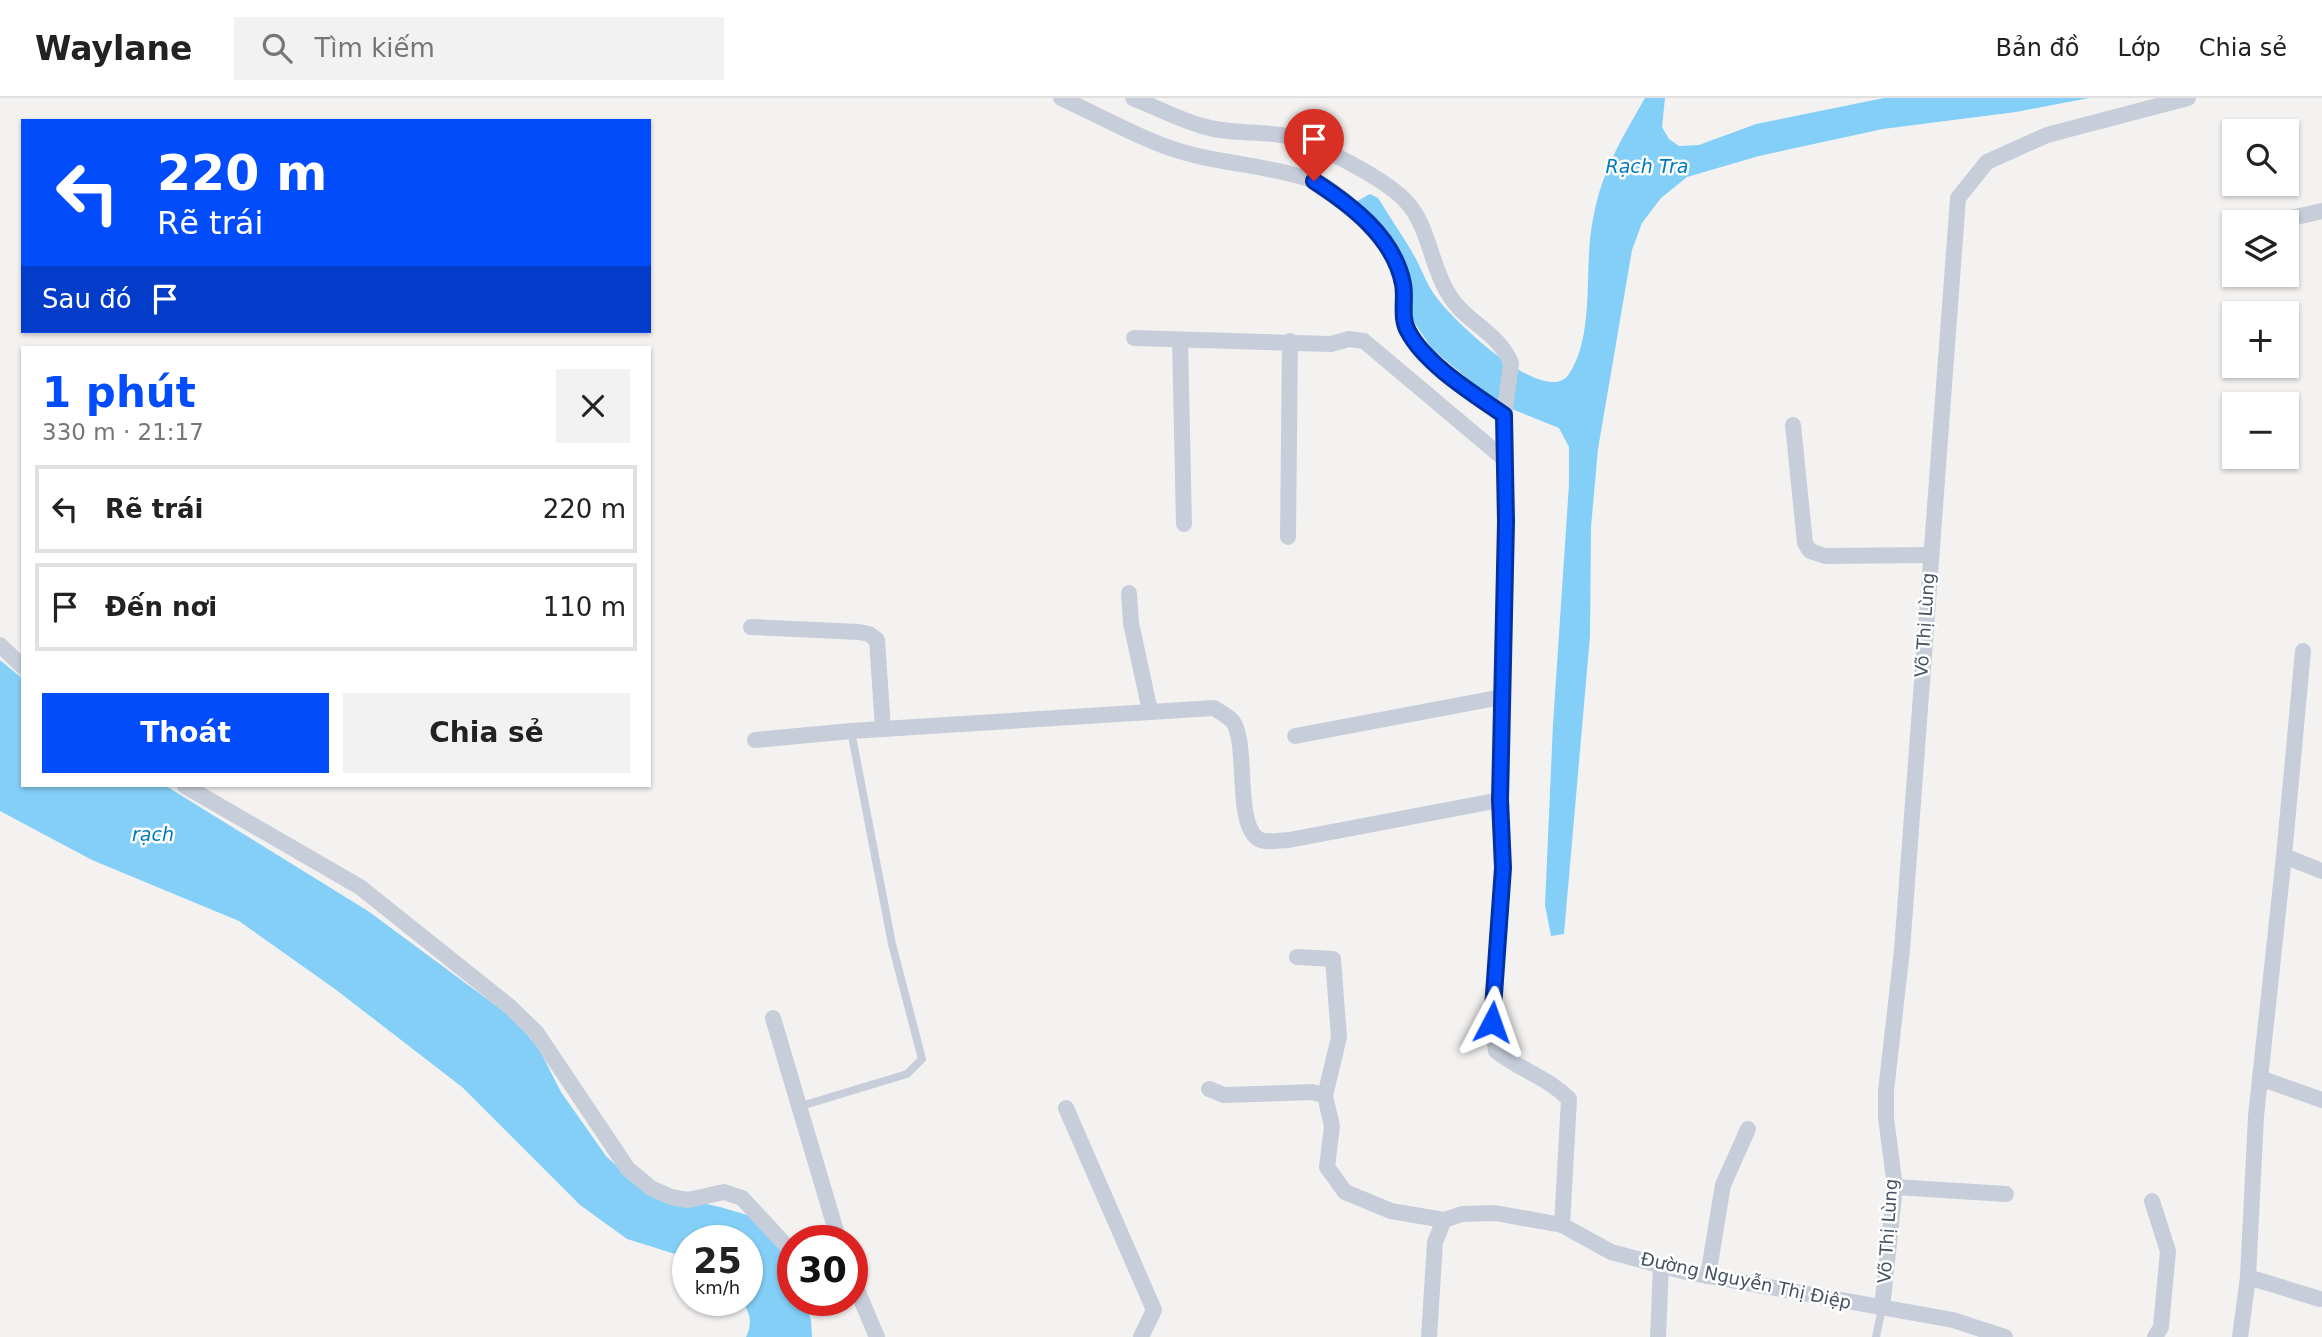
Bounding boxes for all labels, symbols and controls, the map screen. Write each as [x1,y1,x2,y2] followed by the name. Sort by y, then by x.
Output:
[234,17,724,80] search box
[35,29,192,68] text: Waylane
[258,29,296,67] icon: search
[314,33,435,63] text: Tìm kiếm
[1996,34,2079,62] text: Bản đồ
[2117,34,2161,62] text: Lớp
[2199,34,2287,62] text: Chia sẻ
[1284,109,1344,181] pin
[2222,119,2299,469] map controls
[2222,119,2299,196] button: search
[1295,120,1333,158] icon: arrive
[157,145,327,202] text: 220 m
[42,147,133,238] icon: left
[1606,155,1688,177] water label: Rạch Tra
[157,204,263,242] text: Rẽ trái
[2222,210,2299,287] button: layers
[146,280,184,318] icon: arrive
[42,284,132,314] text: Sau đó
[2222,301,2299,378] button: +
[42,368,196,417] text: 1 phút
[556,369,630,443] button: close
[2222,392,2299,469] button: −
[42,419,204,445] text: 330 m · 21:17
[46,490,84,528] icon: left
[105,494,203,524] text: Rẽ trái
[543,494,626,524] text: 220 m
[1910,572,1939,678] street label: Võ Thị Lùng
[46,588,84,626] icon: arrive
[105,592,217,622] text: Đến nơi
[543,592,626,622] text: 110 m
[42,693,329,773] button: Thoát
[343,693,630,773] button: Chia sẻ
[132,823,174,845] water label: rạch
[1455,985,1529,1059] position arrow
[1873,1178,1902,1284] street label: Võ Thị Lùng
[777,1225,868,1316] speed limit sign: 30
[693,1241,742,1281] text: 25
[1639,1248,1853,1313] street label: Đường Nguyễn Thị Điệp
[695,1277,740,1298] text: km/h

